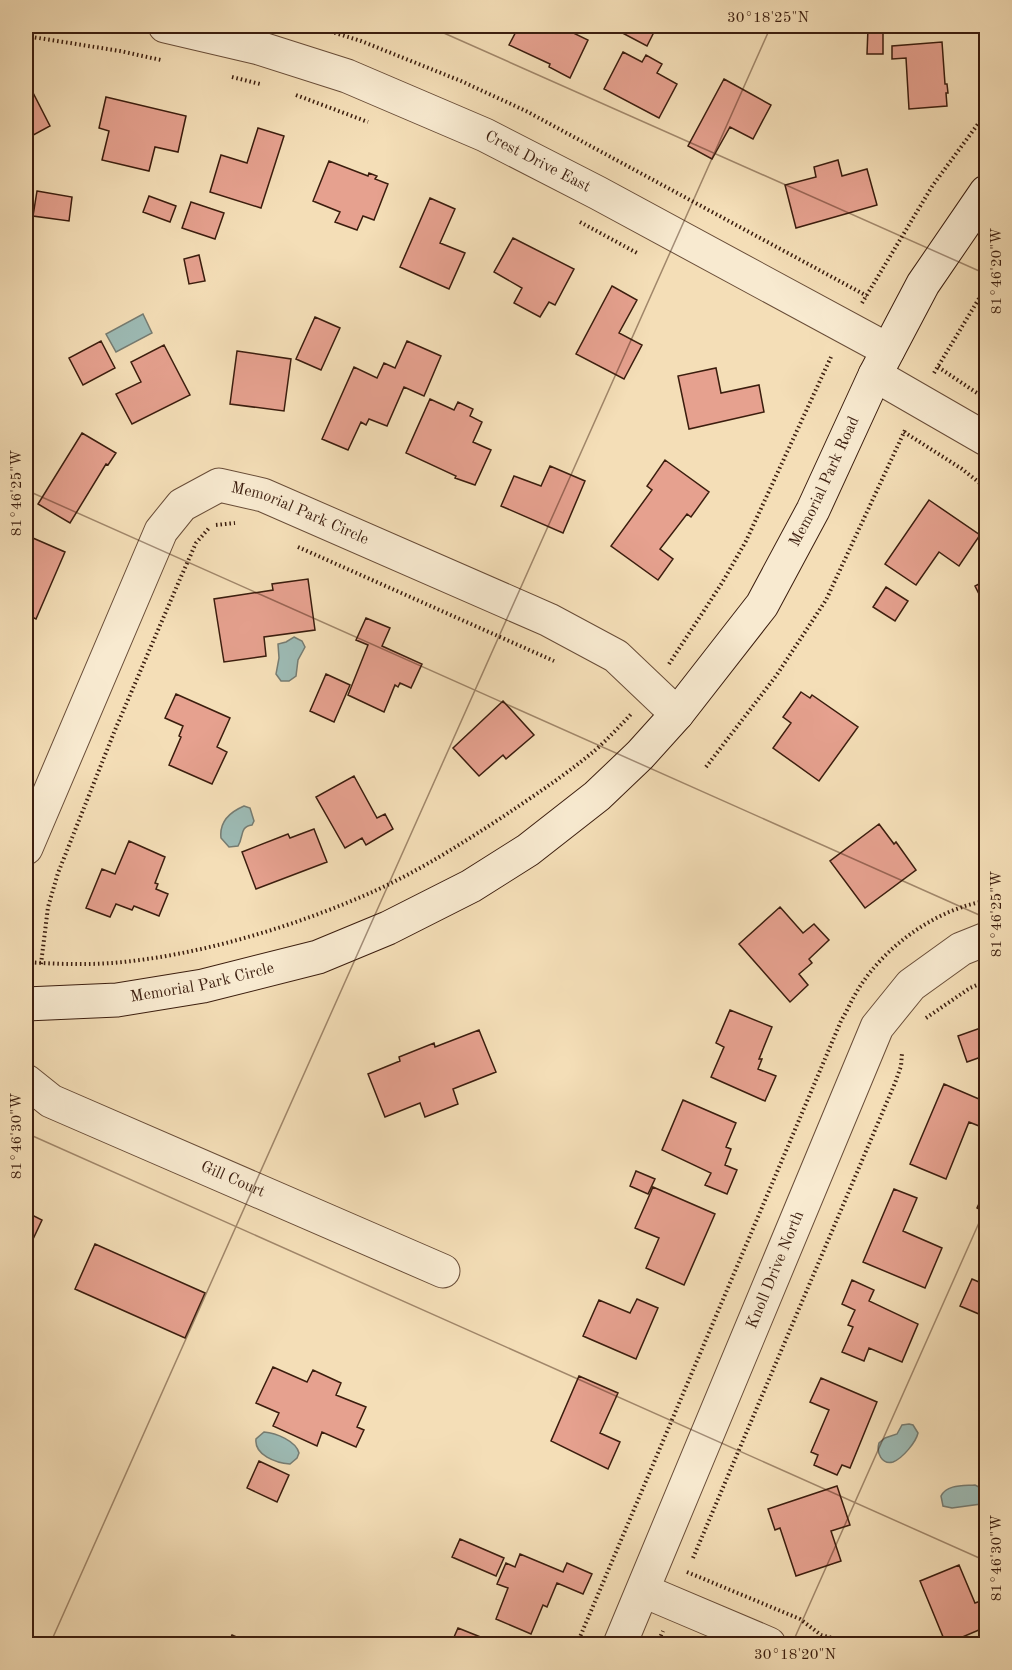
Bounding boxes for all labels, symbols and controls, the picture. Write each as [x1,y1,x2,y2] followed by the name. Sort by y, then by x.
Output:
[727,11,809,26] text: 30°18'25"N
[482,128,593,196] street label: Crest Drive East
[990,228,1005,314] text: 81°46'20"W
[787,414,863,549] street label: Memorial Park Road
[10,450,25,536] text: 81°46'25"W
[229,480,371,548] street label: Memorial Park Circle
[990,871,1005,957] text: 81°46'25"W
[129,960,276,1006] street label: Memorial Park Circle
[10,1093,25,1179] text: 81°46'30"W
[198,1159,268,1201] street label: Gill Court
[744,1209,807,1331] street label: Knoll Drive North
[990,1515,1005,1601] text: 81°46'30"W
[754,1648,836,1663] text: 30°18'20"N

